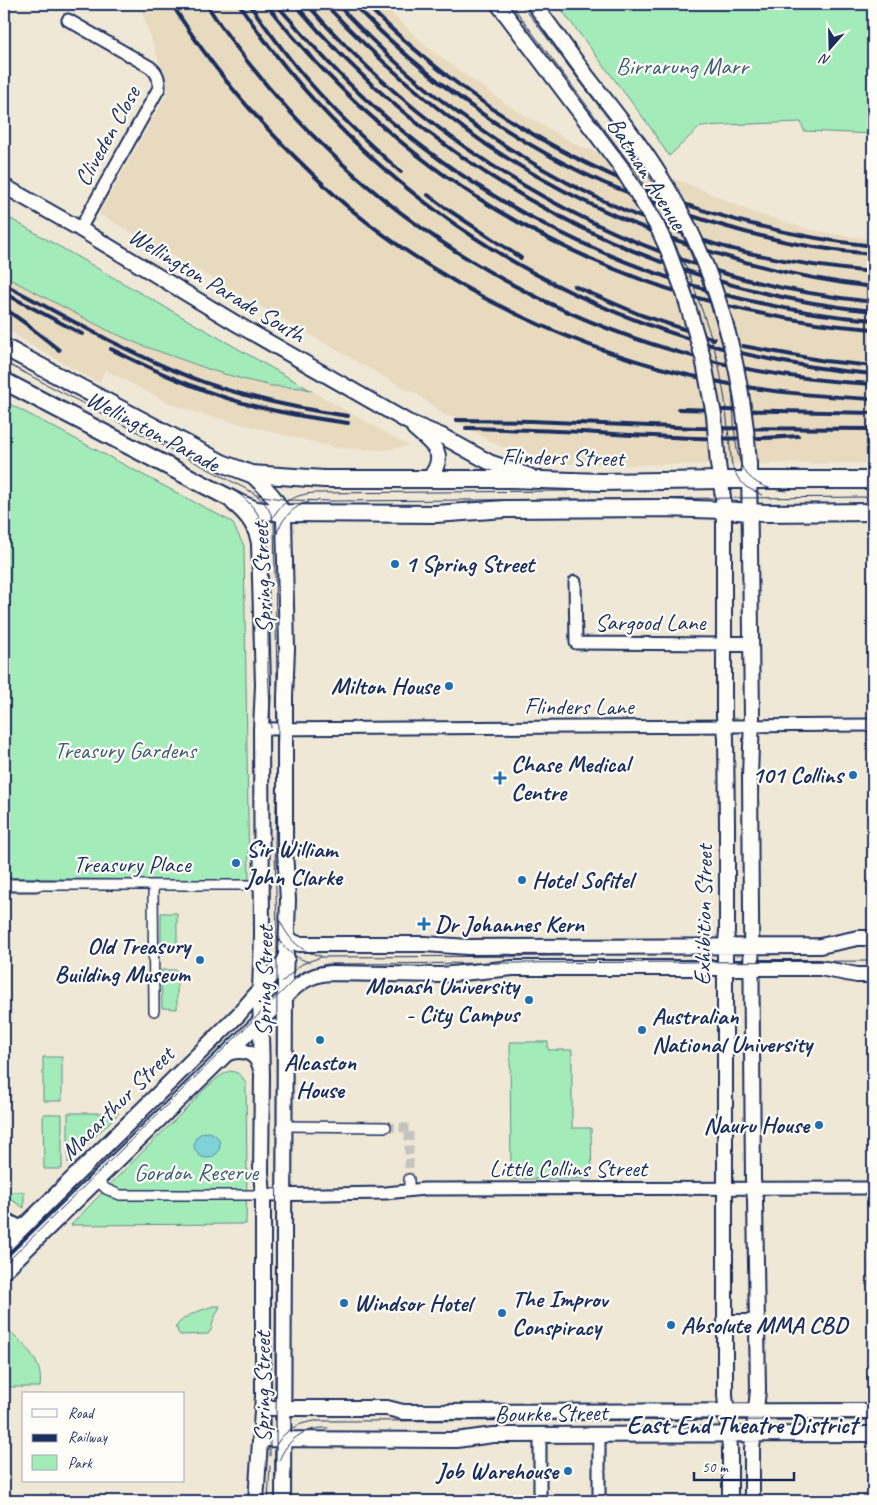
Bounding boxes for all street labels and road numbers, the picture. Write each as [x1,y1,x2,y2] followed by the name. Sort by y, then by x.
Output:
[67,79,148,191] street label: Cliveden Close
[601,111,695,237] street label: Batman Avenue
[123,221,312,350] street label: Wellington Parade South
[81,383,227,480] street label: Wellington Parade
[502,441,626,473] street label: Flinders Street
[245,520,279,634] street label: Spring Street
[595,607,707,637] street label: Sargood Lane
[524,691,636,721] street label: Flinders Lane
[687,842,719,986] street label: Exhibition Street
[73,849,193,879] street label: Treasury Place
[248,923,280,1037] street label: Spring Street
[54,1038,182,1166] street label: Macarthur Street
[489,1153,649,1183] street label: Little Collins Street
[247,1330,277,1442] street label: Spring Street
[494,1397,610,1429] street label: Bourke Street

